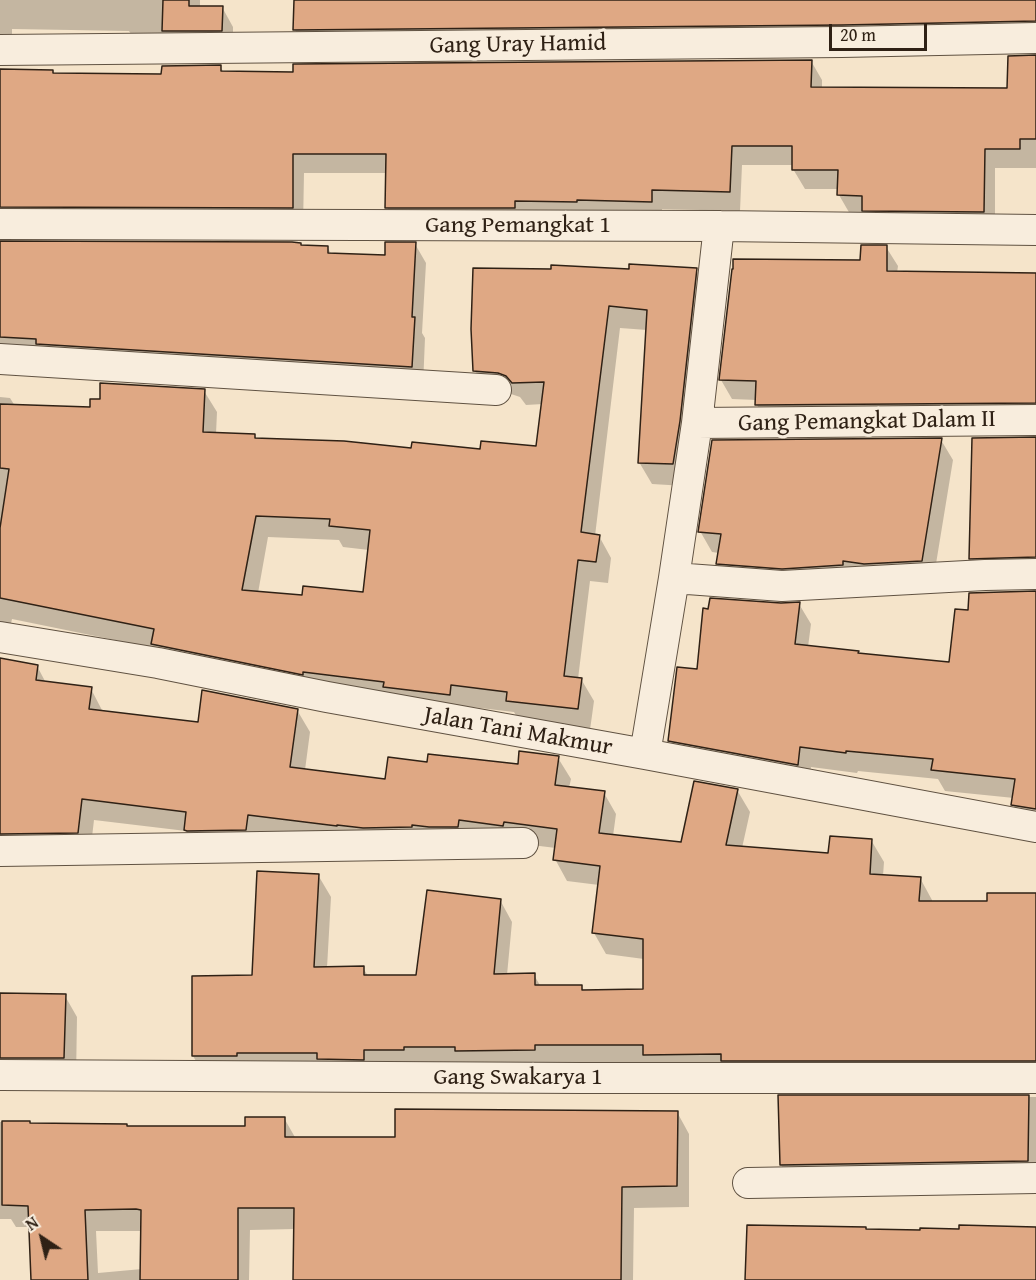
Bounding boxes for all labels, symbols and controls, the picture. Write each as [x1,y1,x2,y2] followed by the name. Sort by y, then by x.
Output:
[832,12,930,50] scale bar
[840,21,876,48] text: 20 m
[429,29,607,61] street label: Gang Uray Hamid
[425,212,611,240] street label: Gang Pemangkat 1
[738,405,996,439] street label: Gang Pemangkat Dalam II
[422,701,614,763] street label: Jalan Tani Makmur
[433,1064,603,1092] street label: Gang Swakarya 1
[12,1208,72,1268] north arrow
[20,1210,43,1236] text: N

